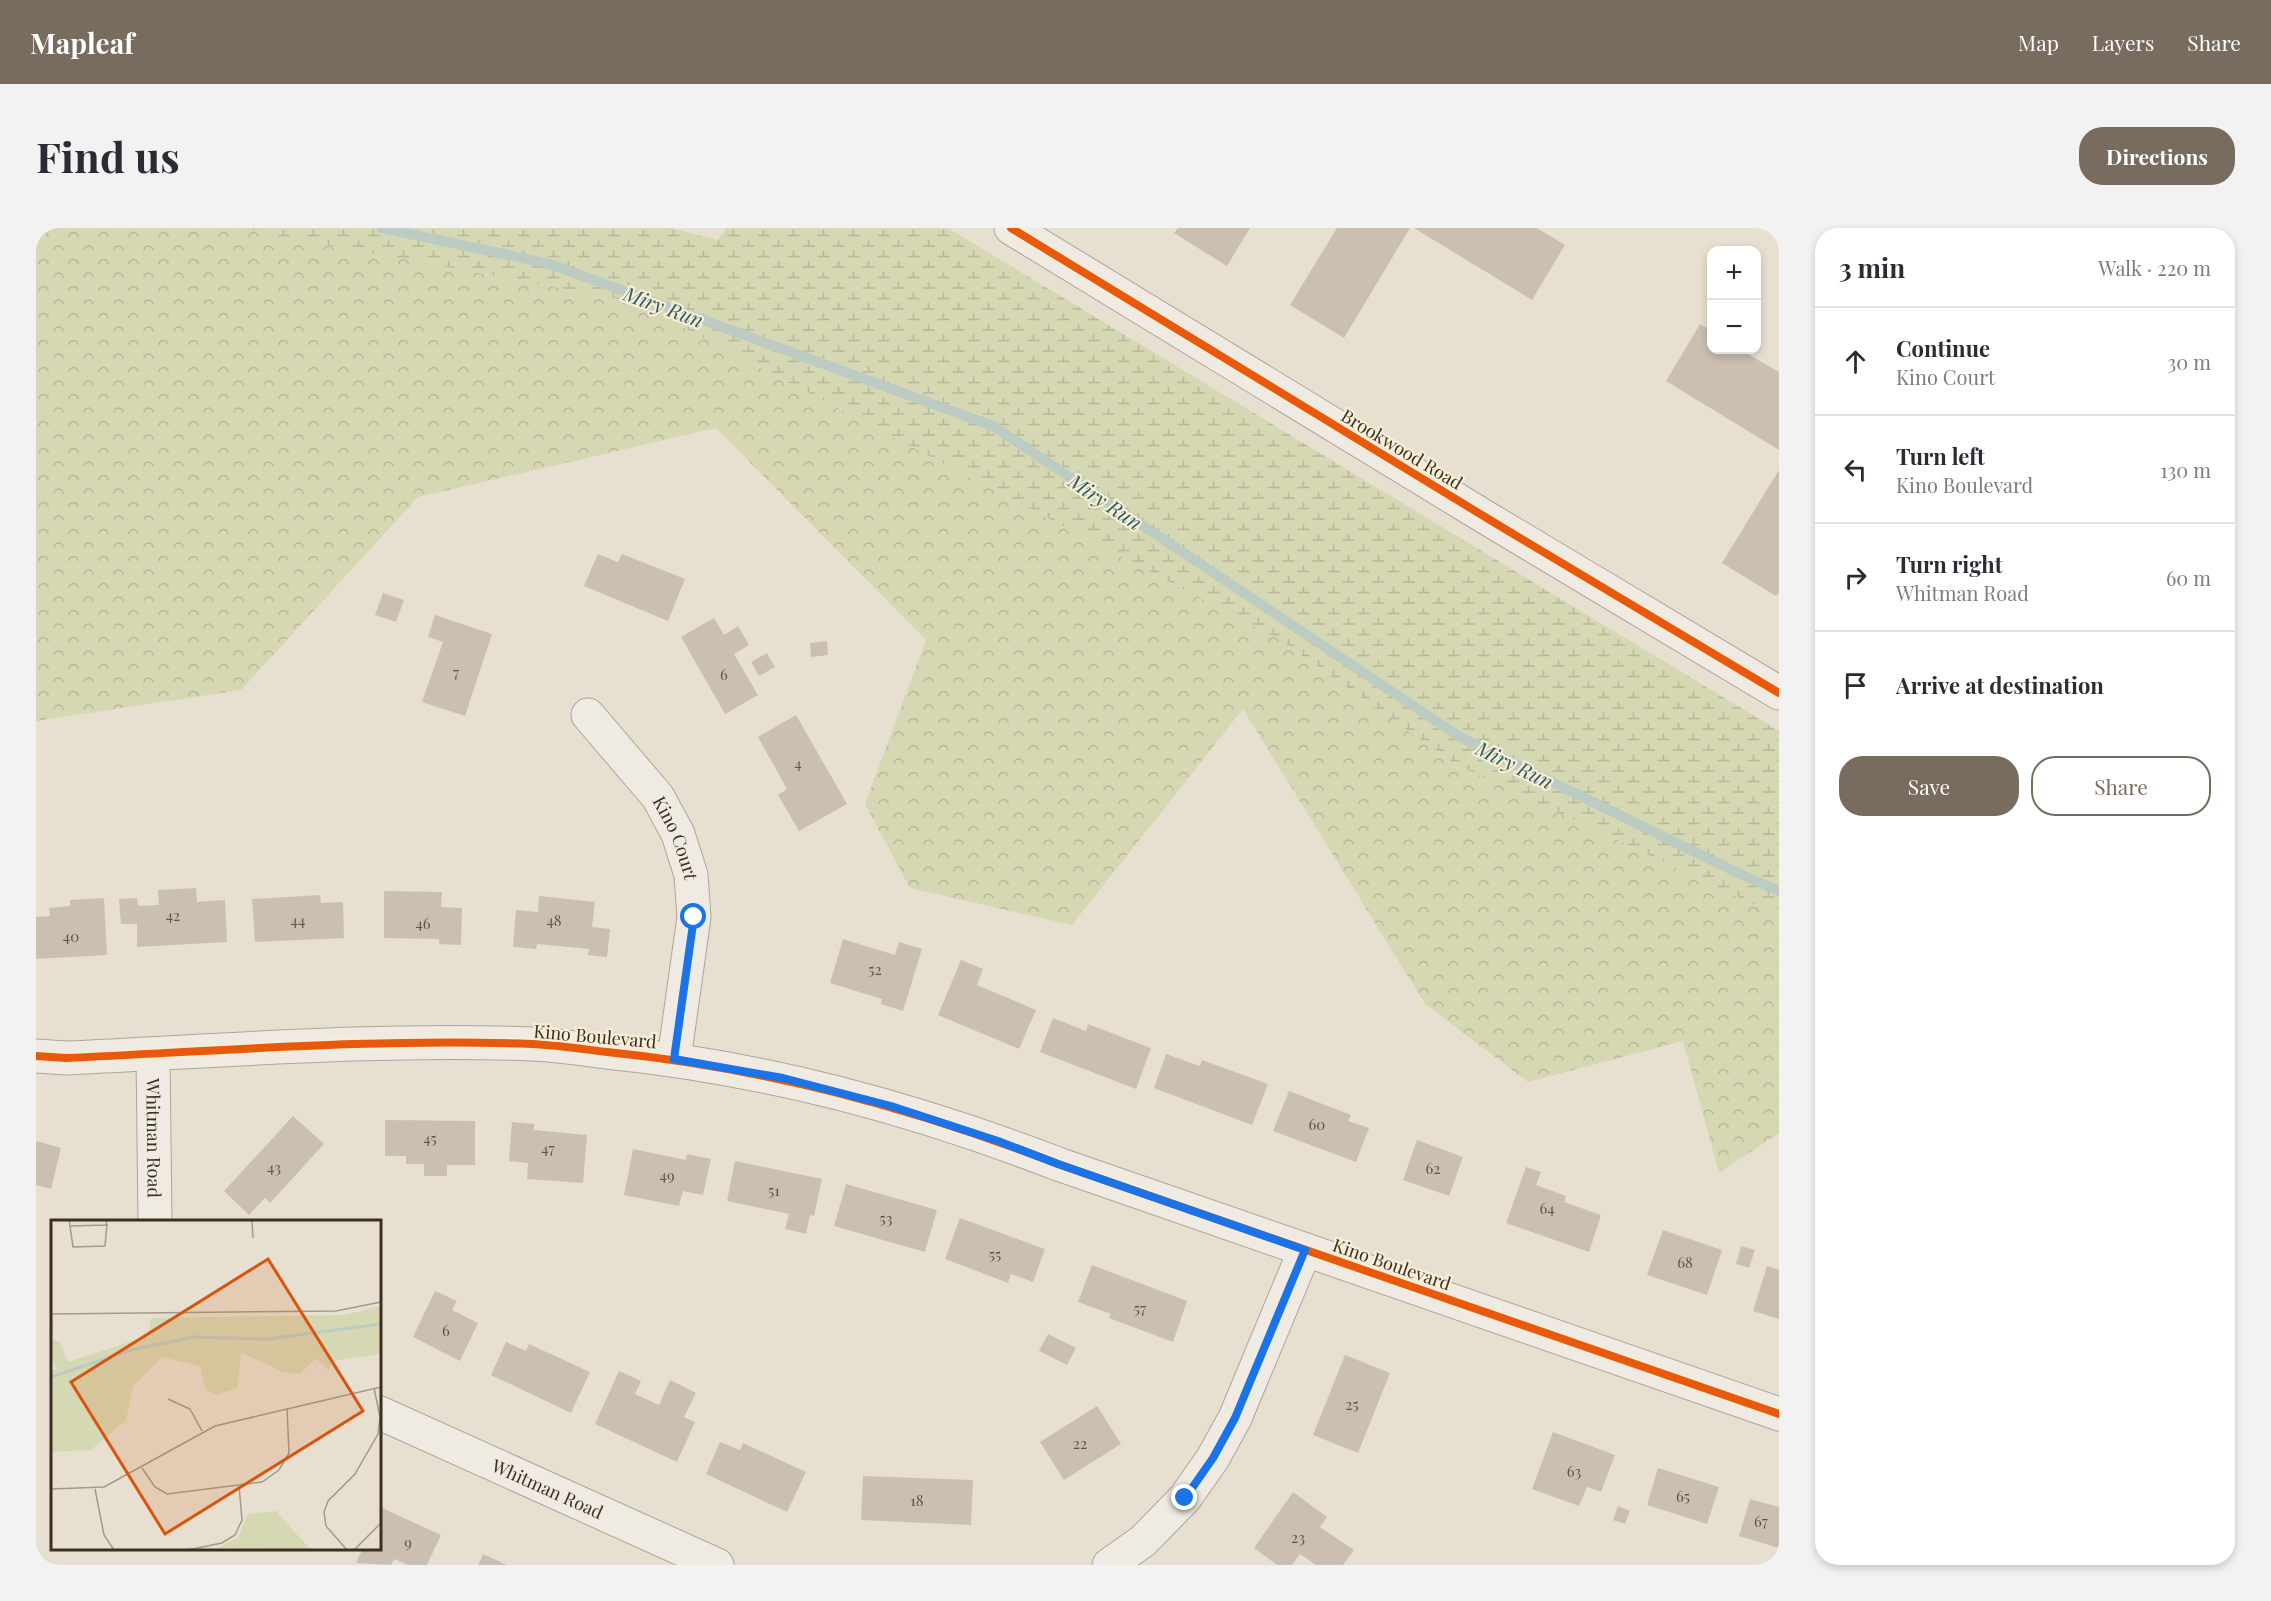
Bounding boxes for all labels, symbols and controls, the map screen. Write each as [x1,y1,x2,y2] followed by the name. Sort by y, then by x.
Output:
[30,24,134,61] text: Mapleaf
[2018,28,2059,56] text: Map
[2092,28,2154,56] text: Layers
[2187,28,2241,56] text: Share
[2079,127,2235,185] button: Directions
[36,128,180,184] text: Find us
[1707,246,1761,354] map controls
[1707,246,1761,300] button: +
[1839,250,1905,285] text: 3 min
[2098,254,2211,281] text: Walk · 220 m
[620,279,707,333] water label: Miry Run
[1707,300,1761,354] button: −
[1896,333,1990,363] text: Continue
[1839,345,1872,378] icon: ahead
[2167,348,2211,375] text: 30 m
[1896,363,1995,390] text: Kino Court
[1337,403,1468,495] street label: Brookwood Road
[1896,441,1985,471] text: Turn left
[1839,453,1872,486] icon: left
[2160,456,2211,483] text: 130 m
[1063,466,1148,535] water label: Miry Run
[1896,471,2033,498] text: Kino Boulevard
[1896,549,2002,579] text: Turn right
[1839,561,1872,594] icon: right
[2166,564,2211,591] text: 60 m
[1896,579,2029,606] text: Whitman Road
[453,662,459,682] house number: 7
[720,664,728,684] house number: 6
[1839,669,1872,702] icon: arrive
[1896,670,2104,700] text: Arrive at destination
[1471,733,1558,794] water label: Miry Run
[794,753,802,773] house number: 4
[1839,756,2019,816] button: Save
[2031,756,2211,816] button: Share
[648,792,703,881] street label: Kino Court
[680,903,706,929] route start
[166,905,180,925] house number: 42
[291,910,305,930] house number: 44
[546,910,562,930] house number: 48
[415,913,431,933] house number: 46
[63,926,79,946] house number: 40
[868,959,882,979] house number: 52
[532,1019,658,1053] street label: Kino Boulevard
[141,1077,167,1198] street label: Whitman Road
[1309,1114,1325,1134] house number: 60
[423,1128,437,1148] house number: 45
[541,1138,555,1158] house number: 47
[267,1157,281,1177] house number: 43
[1426,1158,1440,1178] house number: 62
[659,1165,675,1185] house number: 49
[768,1180,780,1200] house number: 51
[1539,1198,1555,1218] house number: 64
[880,1208,893,1228] house number: 53
[51,1220,381,1550] inset map
[1330,1233,1455,1296] street label: Kino Boulevard
[989,1244,1001,1264] house number: 55
[1677,1252,1693,1272] house number: 68
[1134,1298,1146,1318] house number: 57
[442,1320,450,1340] house number: 6
[1345,1394,1359,1414] house number: 25
[1073,1433,1087,1453] house number: 22
[487,1453,608,1524] street label: Whitman Road
[1567,1461,1581,1481] house number: 63
[1171,1484,1197,1510] route end
[1676,1486,1690,1506] house number: 65
[910,1490,924,1510] house number: 18
[1754,1511,1768,1531] house number: 67
[1291,1527,1305,1547] house number: 23
[404,1532,412,1552] house number: 9

